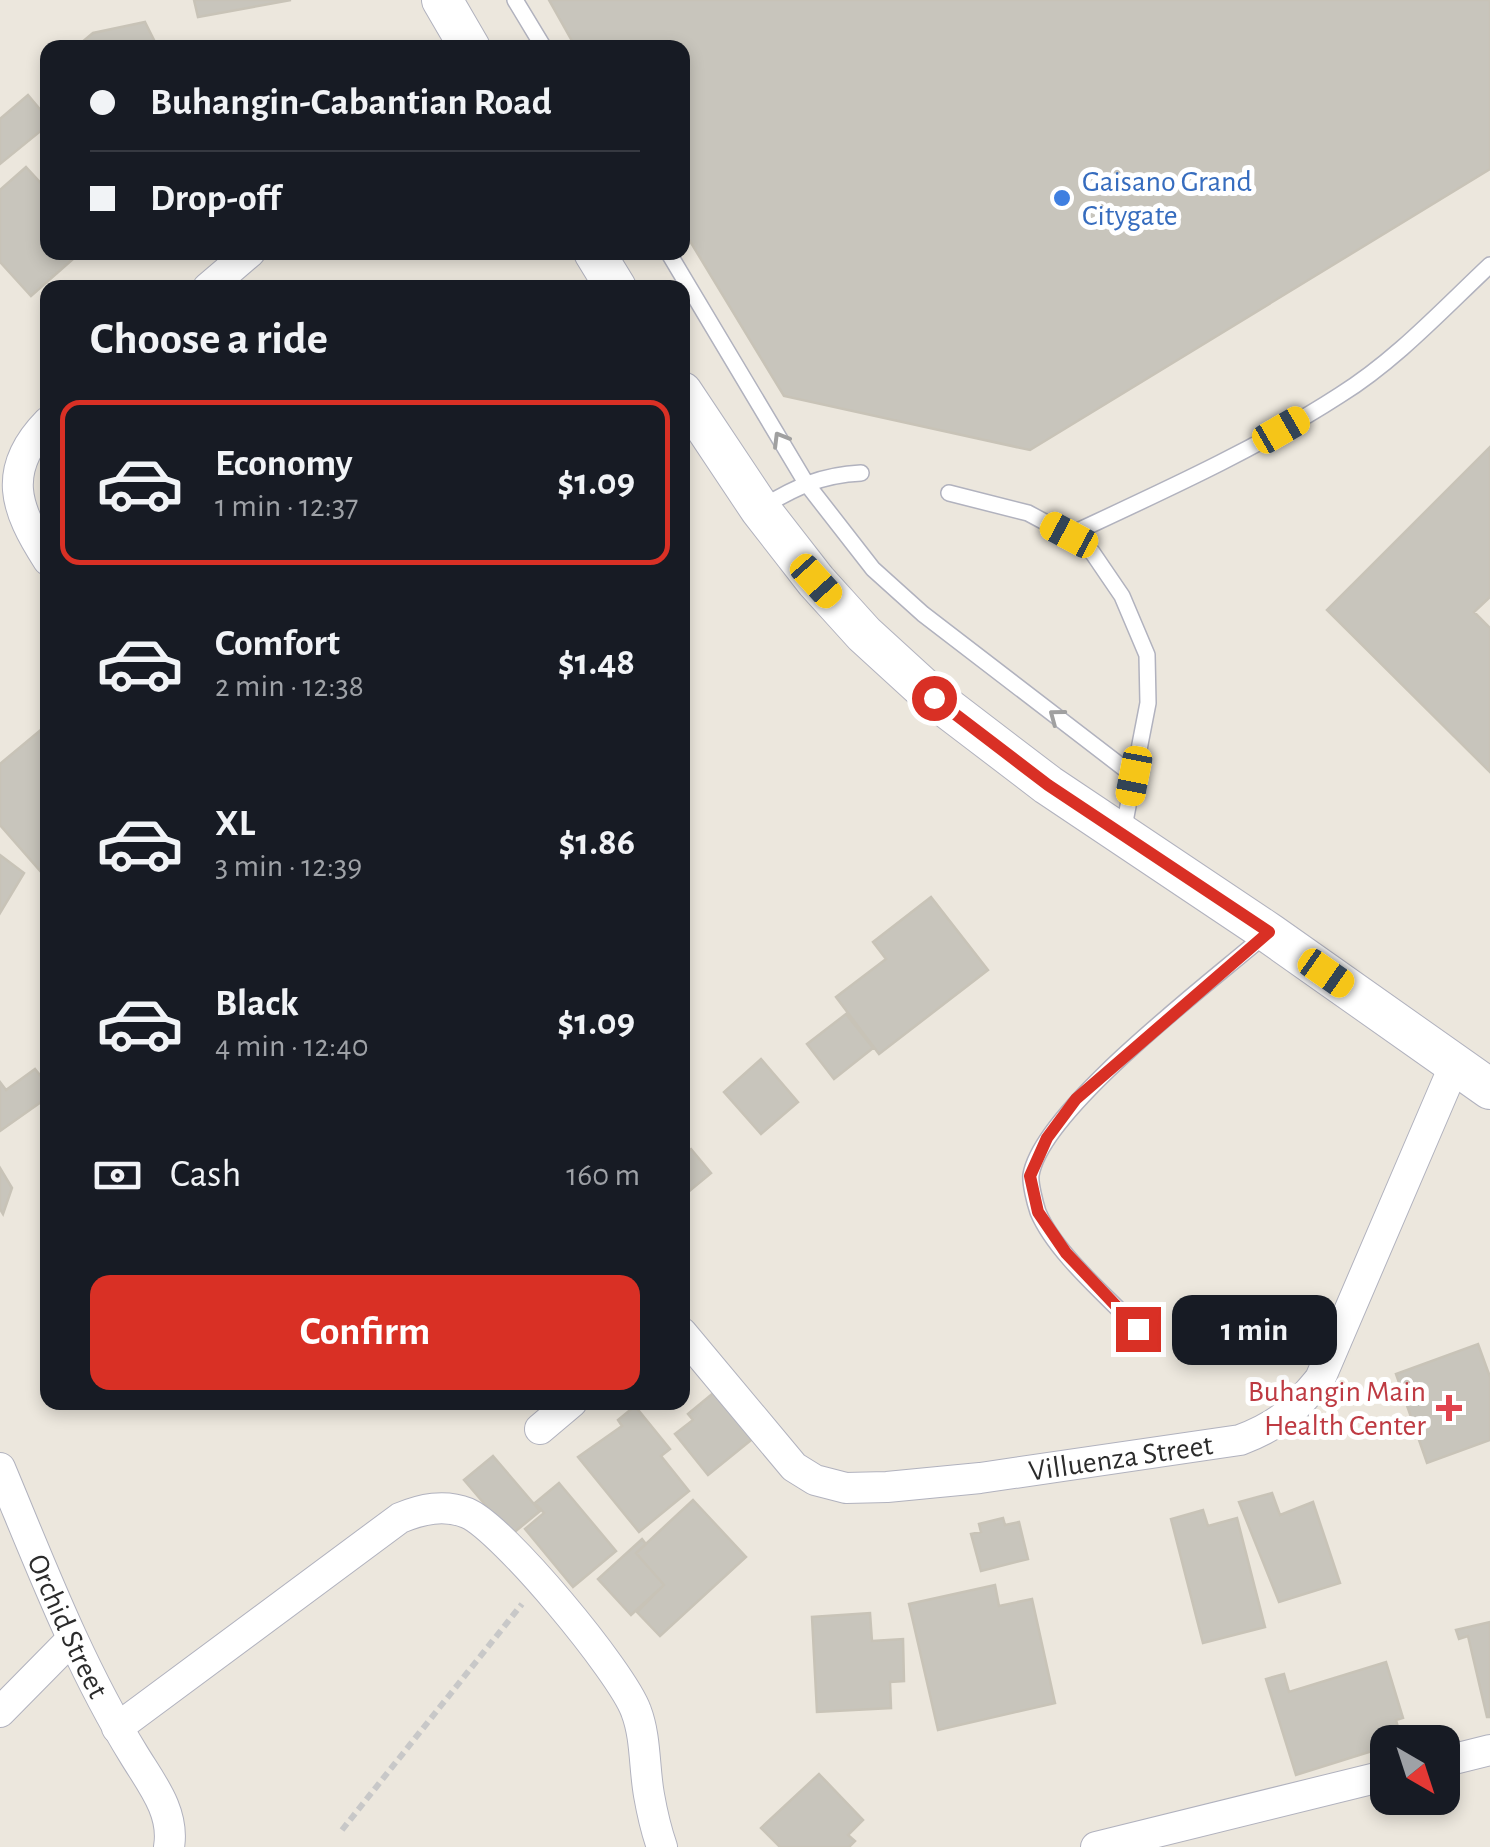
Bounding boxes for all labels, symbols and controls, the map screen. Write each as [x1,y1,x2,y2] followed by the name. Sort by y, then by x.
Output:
[150,84,552,122] text: Buhangin-Cabantian Road
[1082,167,1252,231] place label: Gaisano Grand Citygate
[150,180,281,218] text: Drop-off
[1051,187,1073,209] marker: Gaisano Grand Citygate
[90,317,328,362] text: Choose a ride
[1248,402,1314,458] car
[773,432,792,450] one-way arrow
[95,438,185,528] icon: car
[215,445,353,483] text: Economy
[557,464,635,502] text: $1.09
[215,490,358,522] text: 1 min · 12:37
[1035,508,1103,562] car
[785,549,847,613] car
[95,618,185,708] icon: car
[215,625,340,663] text: Comfort
[558,644,635,682] text: $1.48
[215,670,364,702] text: 2 min · 12:38
[912,676,957,721] route start
[1049,711,1067,728] one-way arrow
[1114,744,1154,808] car
[95,798,185,888] icon: car
[215,805,255,843] text: XL
[558,824,635,862] text: $1.86
[215,850,362,882] text: 3 min · 12:39
[1293,944,1359,1002] car
[95,978,185,1068] icon: car
[215,985,299,1023] text: Black
[557,1004,635,1042] text: $1.09
[215,1030,369,1062] text: 4 min · 12:40
[90,1148,145,1203] icon: cash
[170,1156,241,1194] text: Cash
[566,1159,640,1191] text: 160 m
[90,1275,640,1390] button: Confirm
[1173,1294,1338,1364] callout: 1 min
[1116,1307,1161,1352] route end
[1221,1314,1288,1346] text: 1 min
[1248,1377,1426,1441] place label: Buhangin Main Health Center
[1436,1395,1462,1421] marker: Buhangin Main Health Center
[1027,1430,1215,1487] street label: Villuenza Street
[22,1550,113,1704] street label: Orchid Street
[1370,1725,1460,1815] north arrow
[1370,1725,1460,1815] map controls

